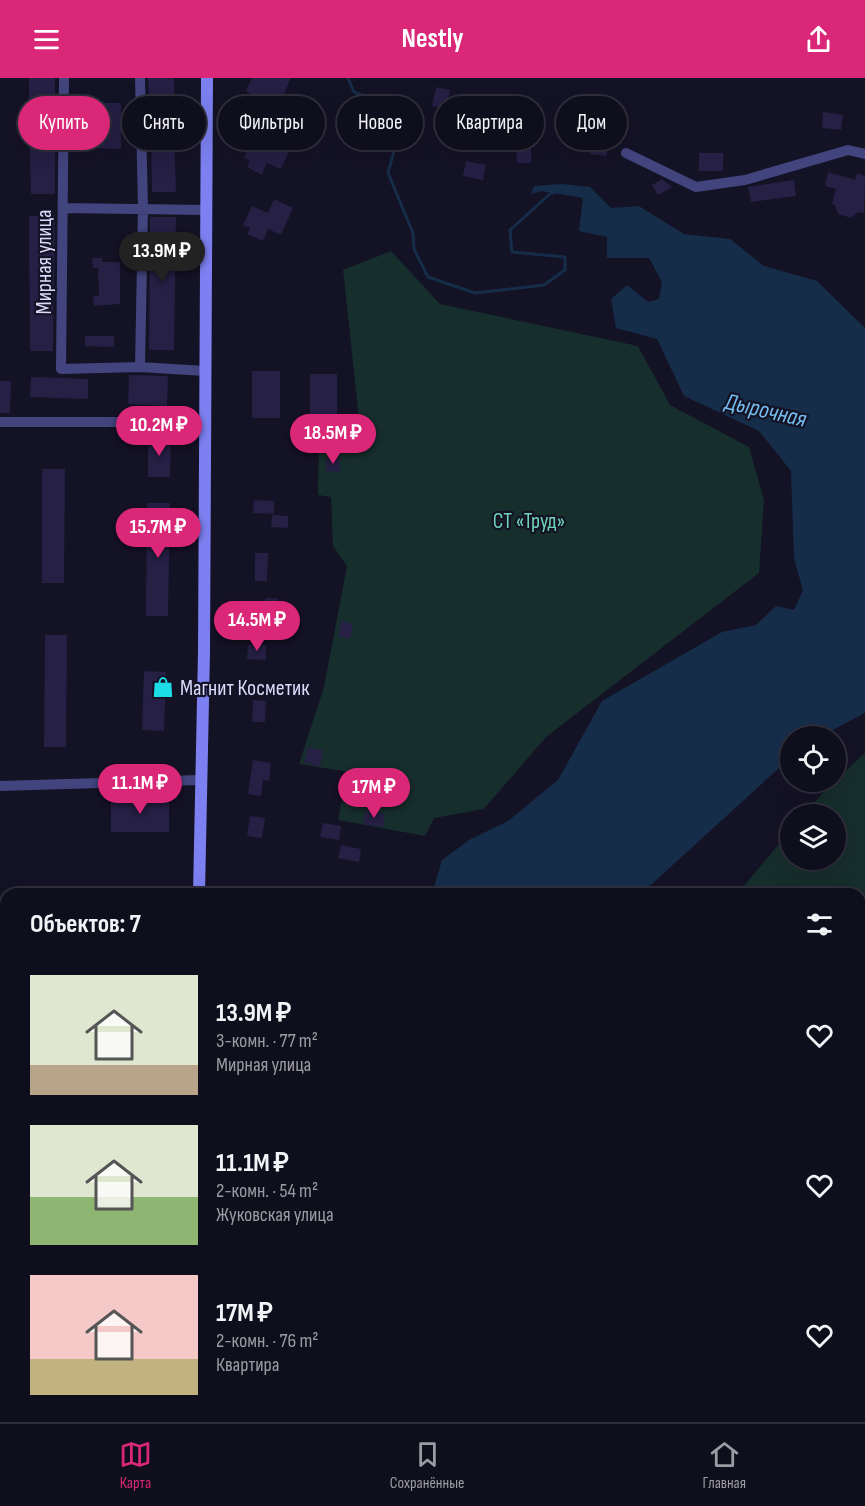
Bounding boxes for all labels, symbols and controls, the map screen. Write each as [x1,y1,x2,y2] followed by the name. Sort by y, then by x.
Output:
[30,23,63,56] icon: menu
[402,23,463,55] text: Nestly
[802,23,835,56] icon: share
[18,96,110,150] chip: Купить
[122,96,206,150] chip: Снять
[218,96,325,150] chip: Фильтры
[337,96,423,150] chip: Новое
[435,96,544,150] chip: Квартира
[556,96,627,150] chip: Дом
[31,210,58,314] street label: Мирная улица
[107,232,217,283] pin: 13.9M ₽
[133,239,191,263] text: 13.9M ₽
[721,387,810,434] water label: Дырочная
[104,406,214,457] pin: 10.2M ₽
[130,413,188,437] text: 10.2M ₽
[278,414,388,465] pin: 18.5M ₽
[304,421,362,445] text: 18.5M ₽
[103,508,213,559] pin: 15.7M ₽
[493,508,565,535] park label: СТ «Труд»
[130,515,186,539] text: 15.7M ₽
[202,601,312,652] pin: 14.5M ₽
[228,608,286,632] text: 14.5M ₽
[151,675,175,699] shop icon: Магнит Косметик
[180,675,310,702] place label: Магнит Косметик
[780,726,846,870] map controls
[780,726,846,792] button: locate
[85,764,195,815] pin: 11.1M ₽
[332,768,416,819] pin: 17M ₽
[112,771,168,795] text: 11.1M ₽
[352,775,396,799] text: 17M ₽
[780,804,846,870] button: layers
[803,908,836,941] icon: filters
[30,909,141,940] text: Объектов: 7
[216,998,291,1029] text: 13.9M ₽
[78,999,150,1071] icon: home
[803,1019,836,1052] icon: heart
[216,1029,318,1053] text: 3-комн. · 77 m²
[216,1053,311,1077] text: Мирная улица
[216,1148,289,1179] text: 11.1M ₽
[78,1149,150,1221] icon: home
[803,1169,836,1202] icon: heart
[216,1179,318,1203] text: 2-комн. · 54 m²
[216,1203,334,1227] text: Жуковская улица
[216,1298,273,1329] text: 17M ₽
[78,1299,150,1371] icon: home
[803,1319,836,1352] icon: heart
[216,1329,318,1353] text: 2-комн. · 76 m²
[216,1353,280,1377] text: Квартира
[119,1438,152,1493] tab: Карта
[390,1438,464,1493] tab: Сохранённые
[702,1438,746,1493] tab: Главная

